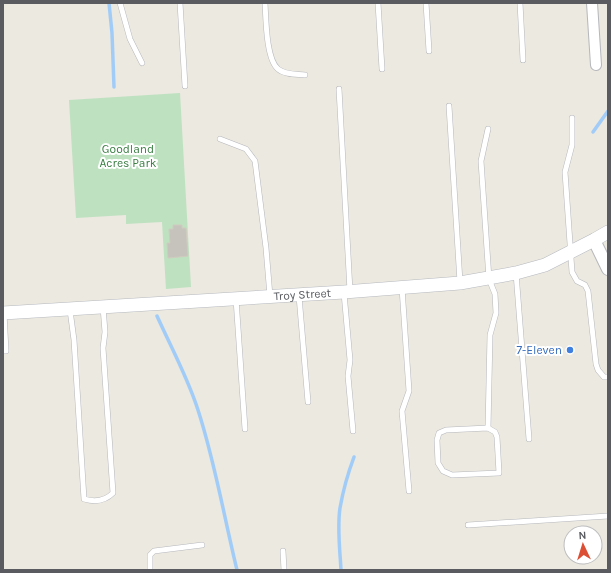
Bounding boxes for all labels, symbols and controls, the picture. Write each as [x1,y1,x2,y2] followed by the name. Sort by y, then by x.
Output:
[99,142,157,170] park label: Goodland Acres Park
[273,286,332,303] street label: Troy Street
[516,343,562,357] place label: 7-Eleven
[565,345,575,355] marker: 7-Eleven
[563,525,603,565] north arrow
[578,529,587,542] text: N

